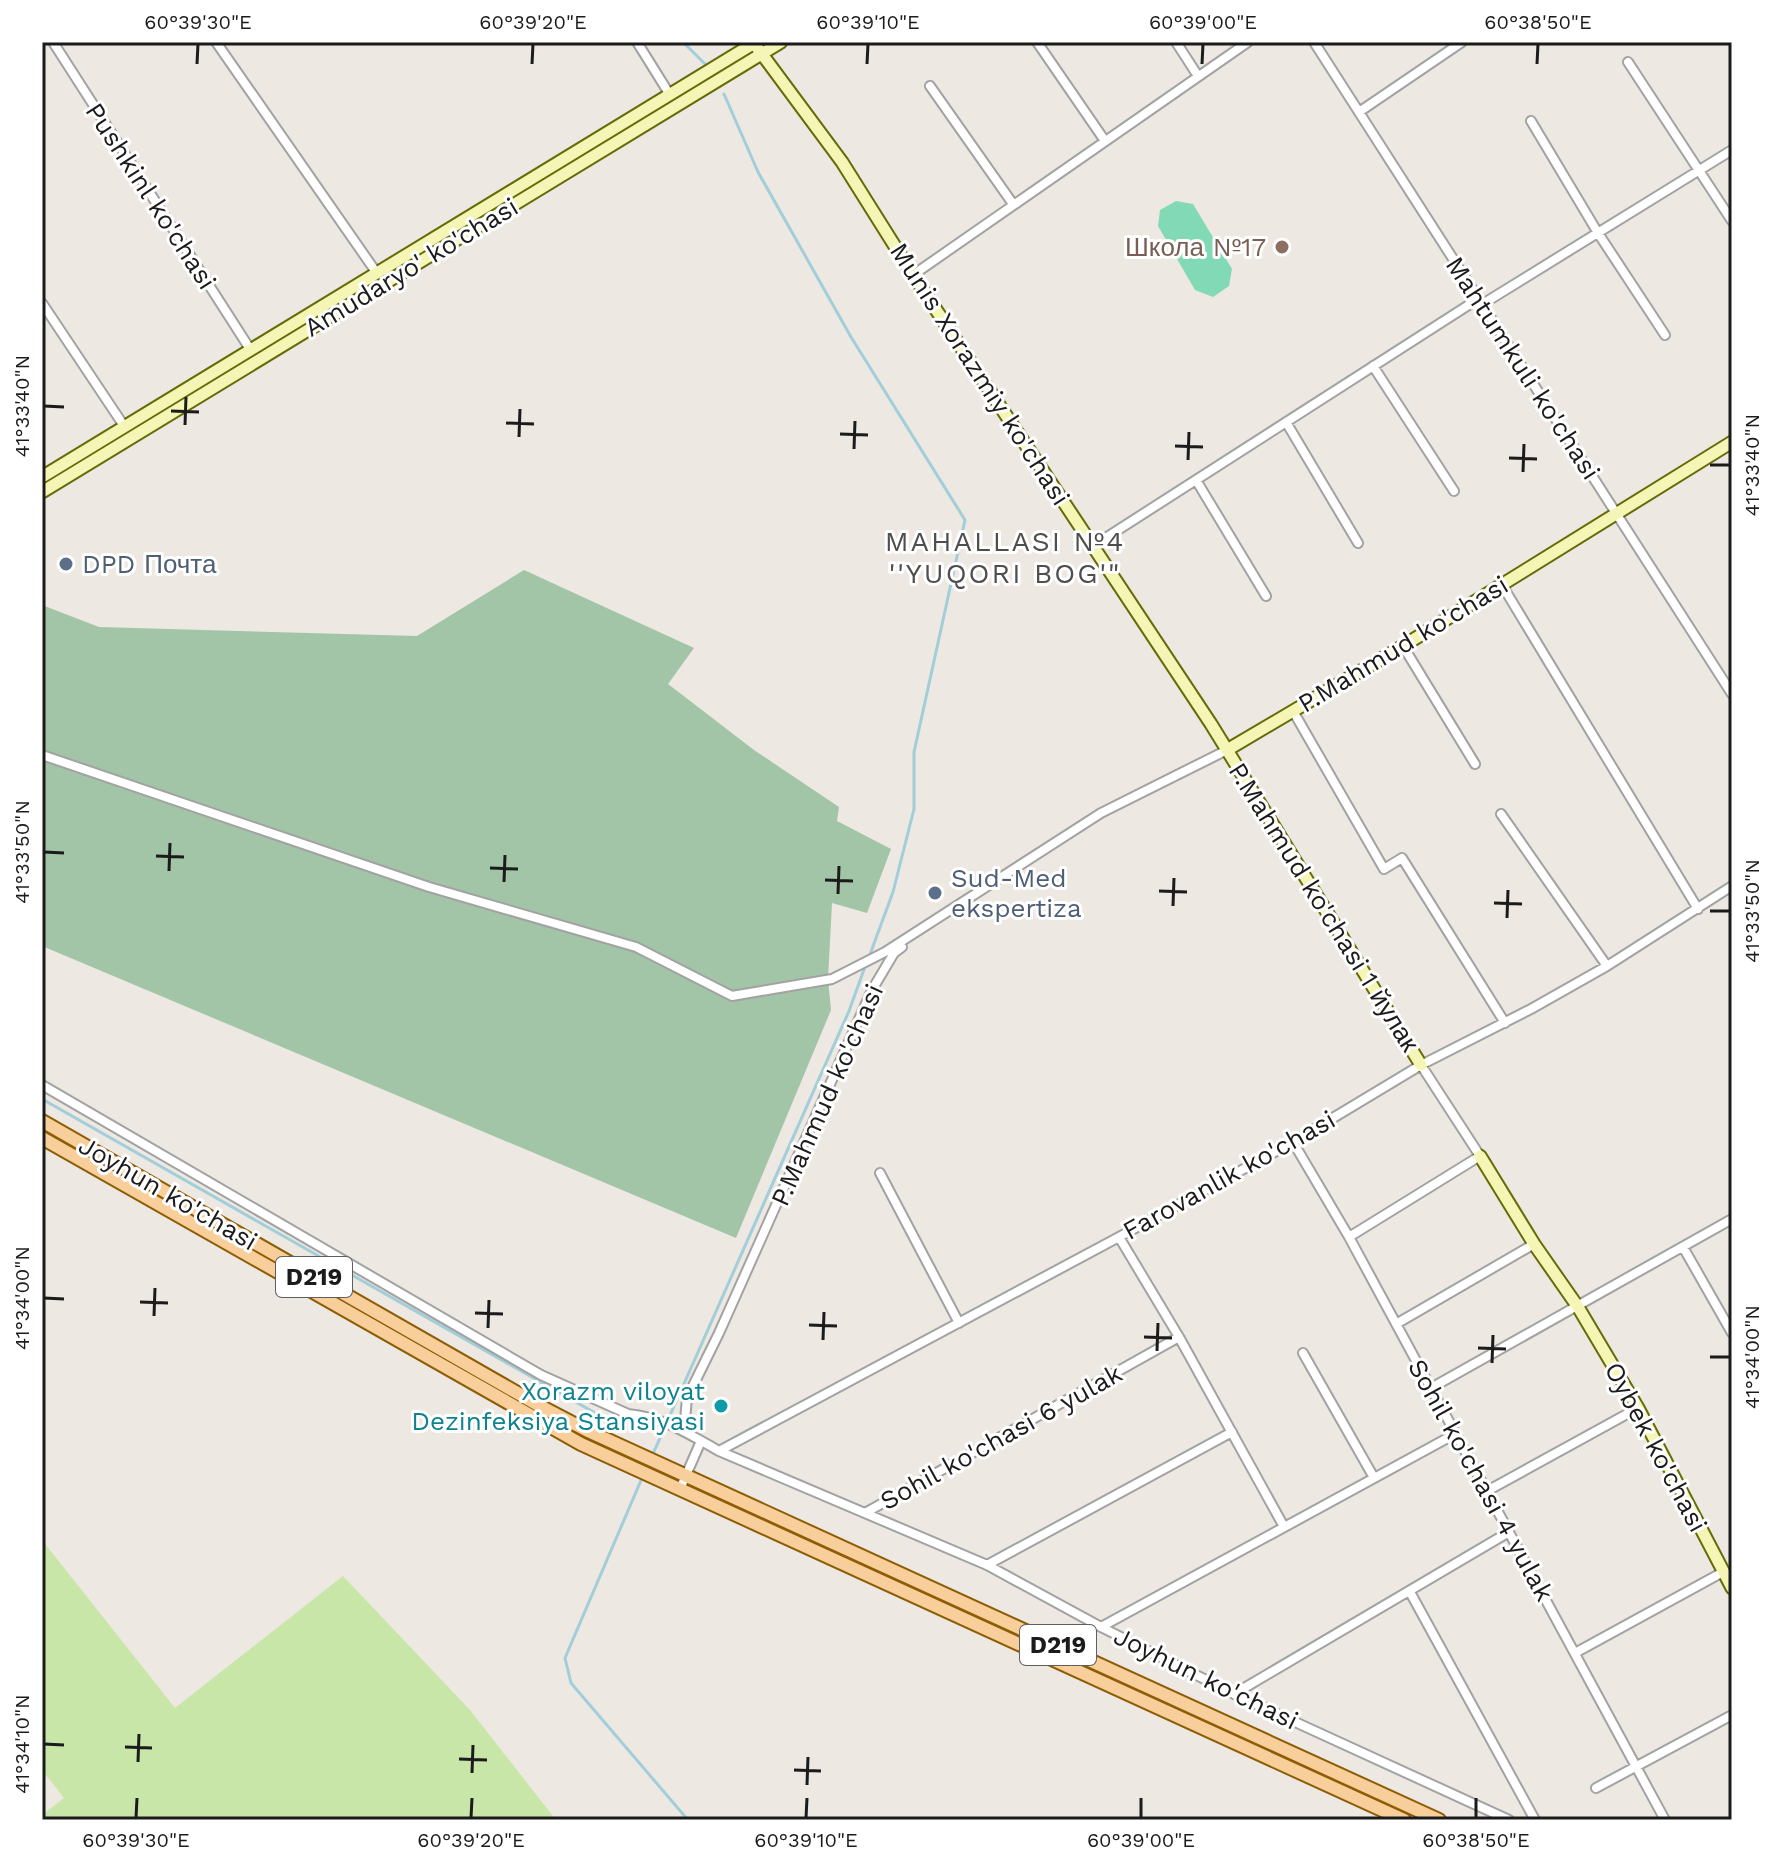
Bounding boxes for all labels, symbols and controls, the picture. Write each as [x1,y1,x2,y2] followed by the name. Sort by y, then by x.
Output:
[144,10,252,34] text: 60°39'30"E
[479,10,587,34] text: 60°39'20"E
[816,10,920,34] text: 60°39'10"E
[1149,10,1257,34] text: 60°39'00"E
[1484,10,1592,34] text: 60°38'50"E
[80,97,222,295] street label: Pushkinl ko'chasi
[299,191,523,343] street label: Amudaryo' ko'chasi
[1125,232,1266,262] place label: Школа №17
[884,237,1076,511] street label: Munis Xorazmiy ko'chasi
[1273,238,1291,256] marker: Школа №17
[1440,251,1606,485] street label: Mahtumkuli ko'chasi
[10,355,34,457] text: 41°33'40"N
[1740,414,1764,516] text: 41°33'40"N
[885,525,1125,590] district label: MAHALLASI №4 ''YUQORI BOG'"
[82,549,217,579] place label: DPD Почта
[57,555,75,573] marker: DPD Почта
[1293,569,1513,719] street label: P.Mahmud ko'chasi
[1223,757,1426,1057] street label: P.Mahmud ko'chasi 1 йулак
[10,800,34,904] text: 41°33'50"N
[1740,859,1764,963] text: 41°33'50"N
[951,863,1082,923] place label: Sud-Med ekspertiza
[926,884,944,902] marker: Sud-Med ekspertiza
[765,980,889,1210] street label: P.Mahmud ko'chasi
[1118,1104,1340,1246] street label: Farovanlik ko'chasi
[73,1130,263,1256] street label: Joyhun ko'chasi
[10,1246,34,1350] text: 41°34'00"N
[276,1257,352,1297] road number: D219
[1740,1305,1764,1409] text: 41°34'00"N
[1402,1354,1560,1606] street label: Sohil ko'chasi 4 yulak
[1599,1357,1713,1537] street label: Oybek ko'chasi
[875,1358,1127,1516] street label: Sohil ko'chasi 6 yulak
[411,1376,705,1436] place label: Xorazm viloyat Dezinfeksiya Stansiyasi
[712,1397,730,1415] marker: Xorazm viloyat Dezinfeksiya Stansiyasi
[1109,1620,1303,1736] street label: Joyhun ko'chasi
[1020,1625,1096,1665] road number: D219
[10,1694,34,1794] text: 41°34'10"N
[82,1828,190,1852] text: 60°39'30"E
[417,1828,525,1852] text: 60°39'20"E
[754,1828,858,1852] text: 60°39'10"E
[1087,1828,1195,1852] text: 60°39'00"E
[1422,1828,1530,1852] text: 60°38'50"E

